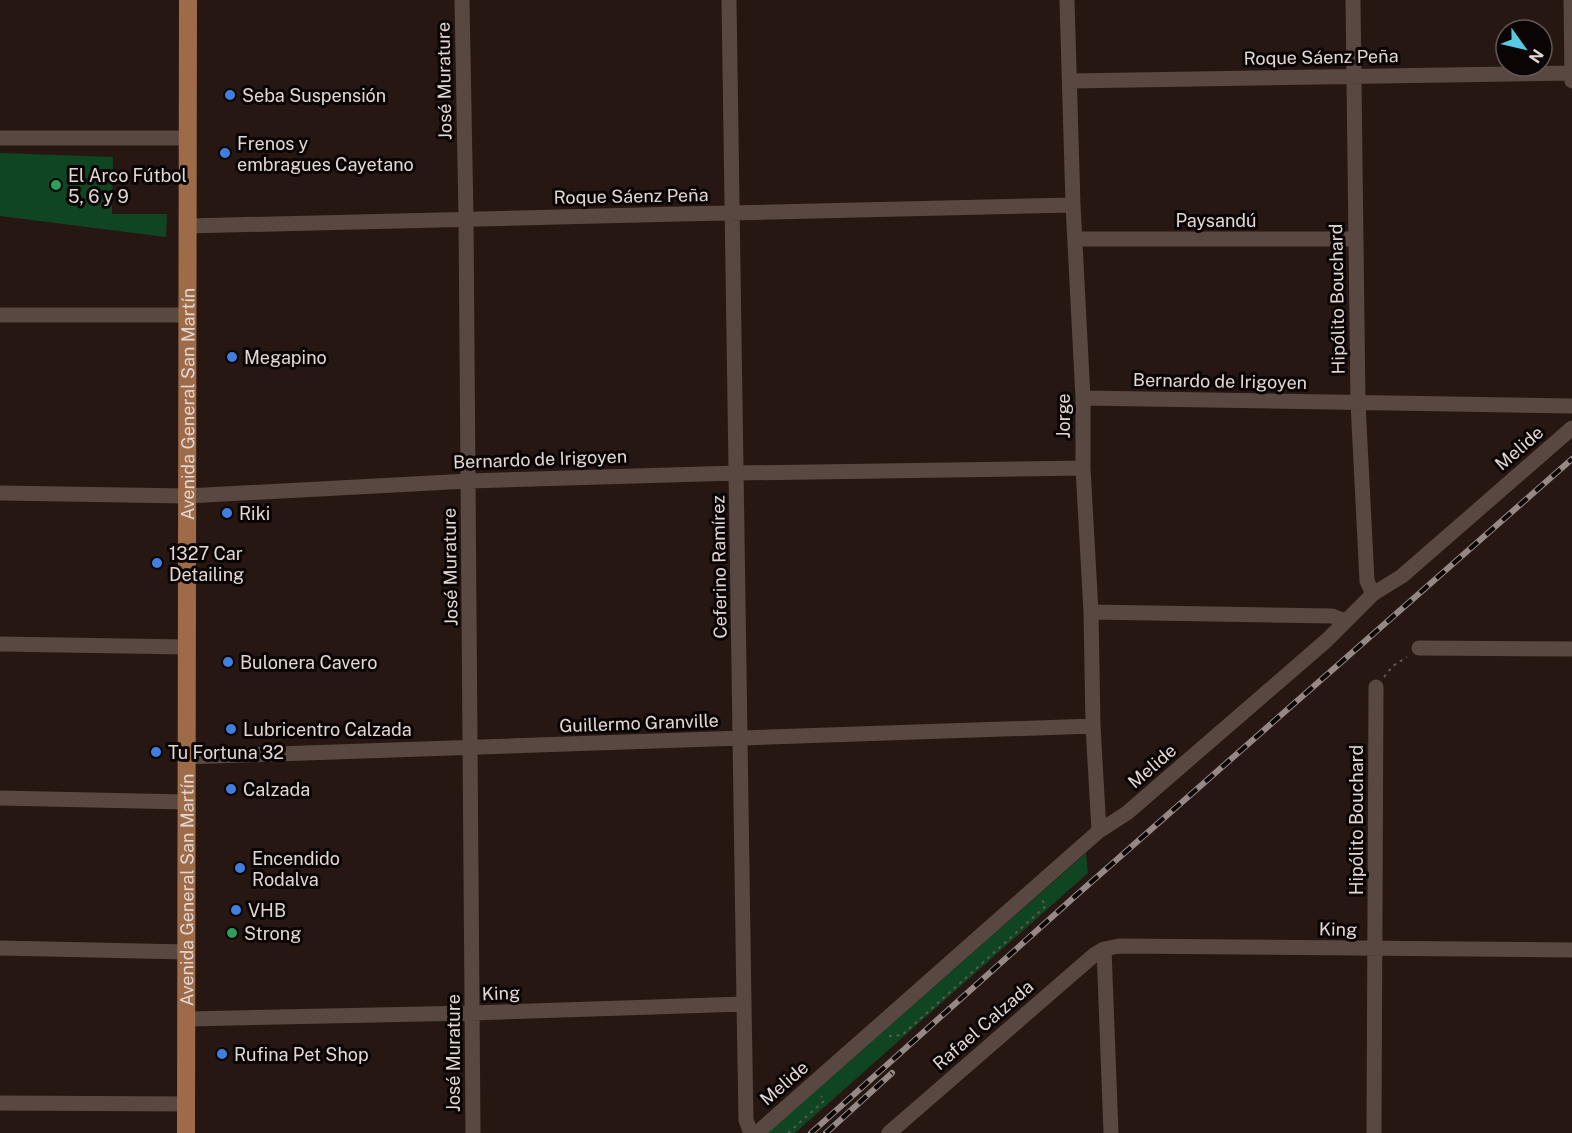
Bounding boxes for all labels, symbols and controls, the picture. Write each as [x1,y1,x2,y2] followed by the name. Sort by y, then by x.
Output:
[1494,18,1554,78] north arrow
[432,22,456,140] street label: José Murature
[1243,45,1399,69] street label: Roque Sáenz Peña
[1525,46,1547,67] text: N
[242,85,386,106] place label: Seba Suspensión
[223,88,237,102] marker: Seba Suspensión
[237,133,414,175] place label: Frenos y embragues Cayetano
[218,146,232,160] marker: Frenos y embragues Cayetano
[68,165,187,207] place label: El Arco Fútbol 5, 6 y 9
[49,178,63,192] marker: El Arco Fútbol 5, 6 y 9
[553,184,709,208] street label: Roque Sáenz Peña
[1175,210,1257,231] street label: Paysandú
[1325,224,1349,374] street label: Hipólito Bouchard
[177,288,198,520] street label: Avenida General San Martín
[244,347,327,368] place label: Megapino
[225,350,239,364] marker: Megapino
[1133,369,1307,393] street label: Bernardo de Irigoyen
[1053,393,1074,439] street label: Jorge
[1491,421,1547,475] street label: Melide
[453,445,627,473] street label: Bernardo de Irigoyen
[707,495,731,639] street label: Ceferino Ramírez
[239,503,270,524] place label: Riki
[220,506,234,520] marker: Riki
[438,508,462,626] street label: José Murature
[169,543,244,585] place label: 1327 Car Detailing
[150,556,164,570] marker: 1327 Car Detailing
[240,652,378,673] place label: Bulonera Cavero
[221,655,235,669] marker: Bulonera Cavero
[559,710,719,736] street label: Guillermo Granville
[243,719,412,740] place label: Lubricentro Calzada
[224,722,238,736] marker: Lubricentro Calzada
[1124,739,1180,793] street label: Melide
[168,742,284,763] place label: Tu Fortuna 32
[149,745,163,759] marker: Tu Fortuna 32
[1346,745,1367,895] street label: Hipólito Bouchard
[176,774,197,1006] street label: Avenida General San Martín
[243,779,310,800] place label: Calzada
[224,782,238,796] marker: Calzada
[252,848,340,890] place label: Encendido Rodalva
[233,861,247,875] marker: Encendido Rodalva
[248,900,286,921] place label: VHB
[229,903,243,917] marker: VHB
[1319,918,1357,940] street label: King
[244,923,301,944] place label: Strong
[225,926,239,940] marker: Strong
[929,976,1037,1074] street label: Rafael Calzada
[481,982,521,1004] street label: King
[443,994,464,1112] street label: José Murature
[234,1044,369,1065] place label: Rufina Pet Shop
[215,1047,229,1061] marker: Rufina Pet Shop
[756,1056,812,1110] street label: Melide

